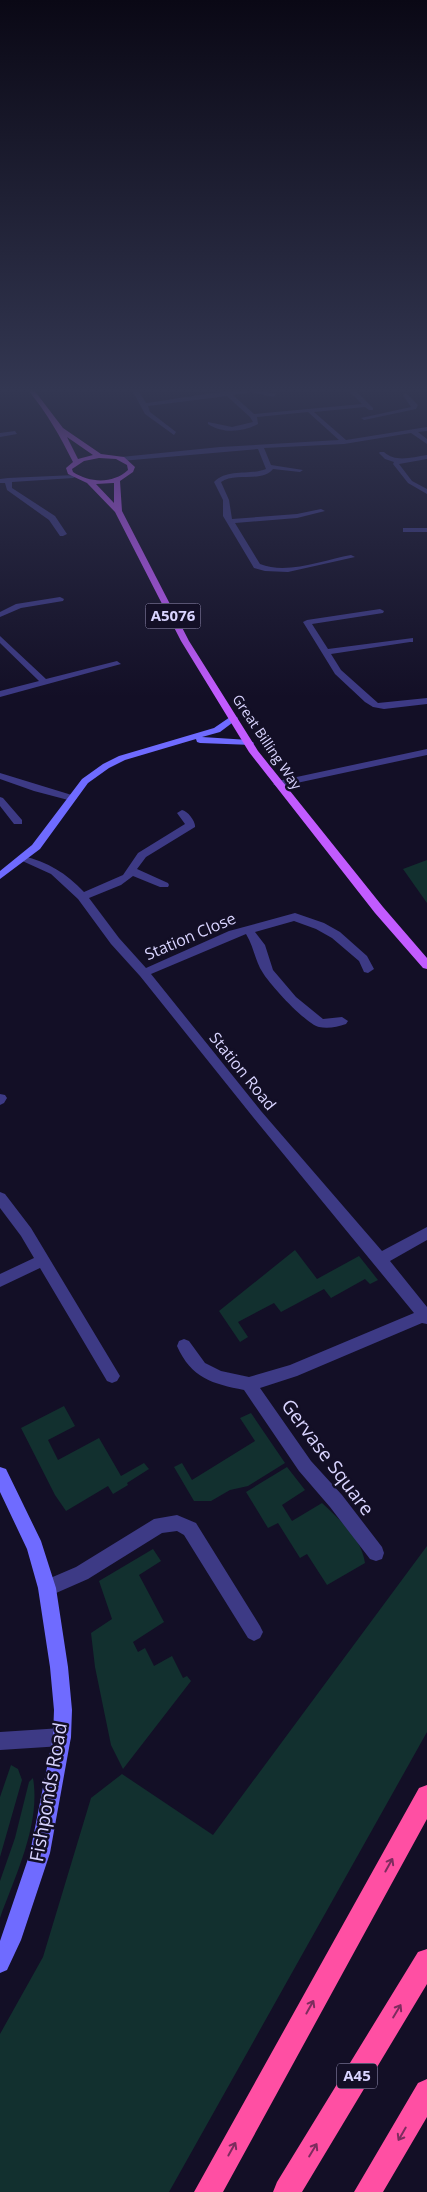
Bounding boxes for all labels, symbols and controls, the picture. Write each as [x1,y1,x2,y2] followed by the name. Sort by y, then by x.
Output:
[146,604,200,628] road number: A5076
[229,690,307,794] street label: Great Billing Way
[141,907,239,965] street label: Station Close
[205,1027,281,1115] street label: Station Road
[276,1393,380,1521] street label: Gervase Square
[23,1720,73,1864] street label: Fishponds Road
[385,1858,394,1873] one-way arrow
[306,2000,315,2015] one-way arrow
[392,2005,402,2019] one-way arrow
[337,2064,377,2088] road number: A45
[397,2127,407,2141] one-way arrow
[227,2143,237,2157] one-way arrow
[308,2144,318,2158] one-way arrow

